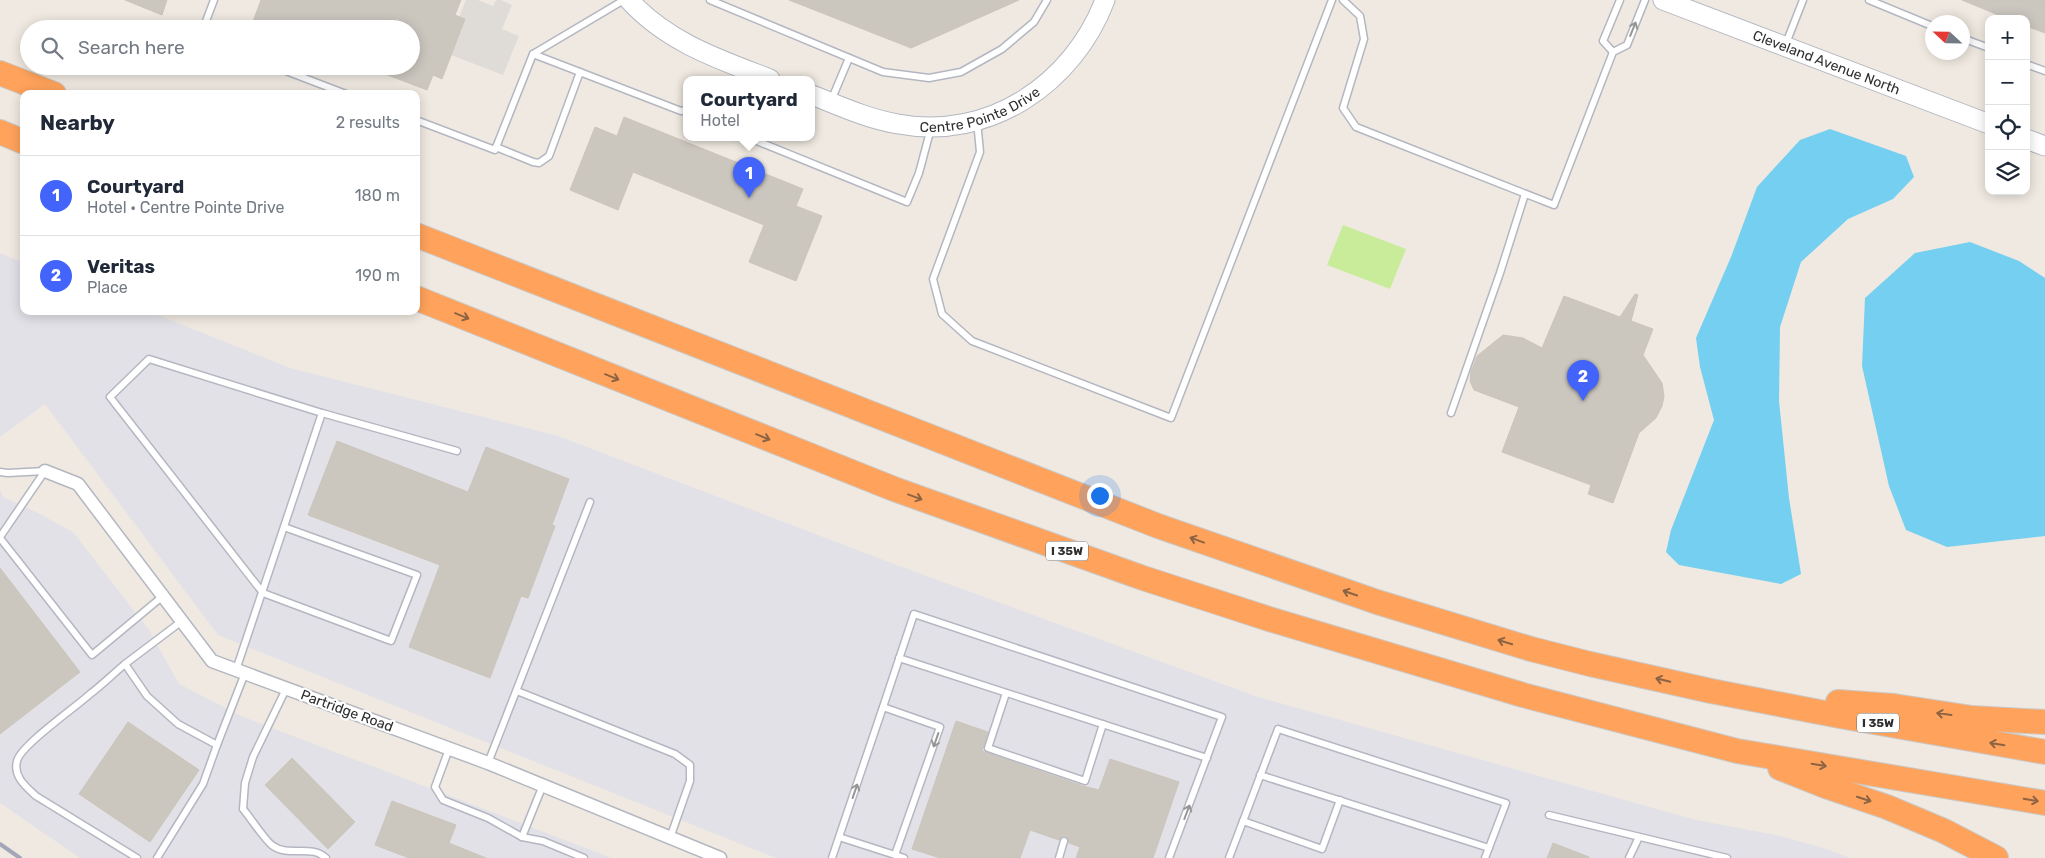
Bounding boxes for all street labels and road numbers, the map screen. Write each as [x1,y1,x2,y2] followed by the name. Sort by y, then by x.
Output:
[1750,26,1903,98] street label: Cleveland Avenue North
[919,83,1043,136] street label: Centre Pointe Drive
[1046,542,1088,560] road number: I 35W
[298,686,396,736] street label: Partridge Road
[1857,714,1899,732] road number: I 35W

